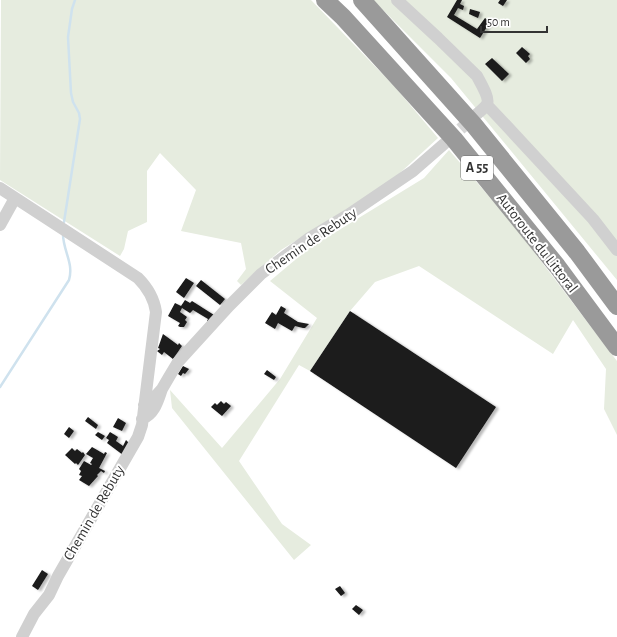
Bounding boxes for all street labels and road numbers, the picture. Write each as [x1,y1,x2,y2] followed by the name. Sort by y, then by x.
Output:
[461,156,493,180] road number: A 55
[494,191,580,295] street label: Autoroute du Littoral
[263,205,360,277] street label: Chemin de Rebuty
[61,463,127,563] street label: Chemin de Rebuty

